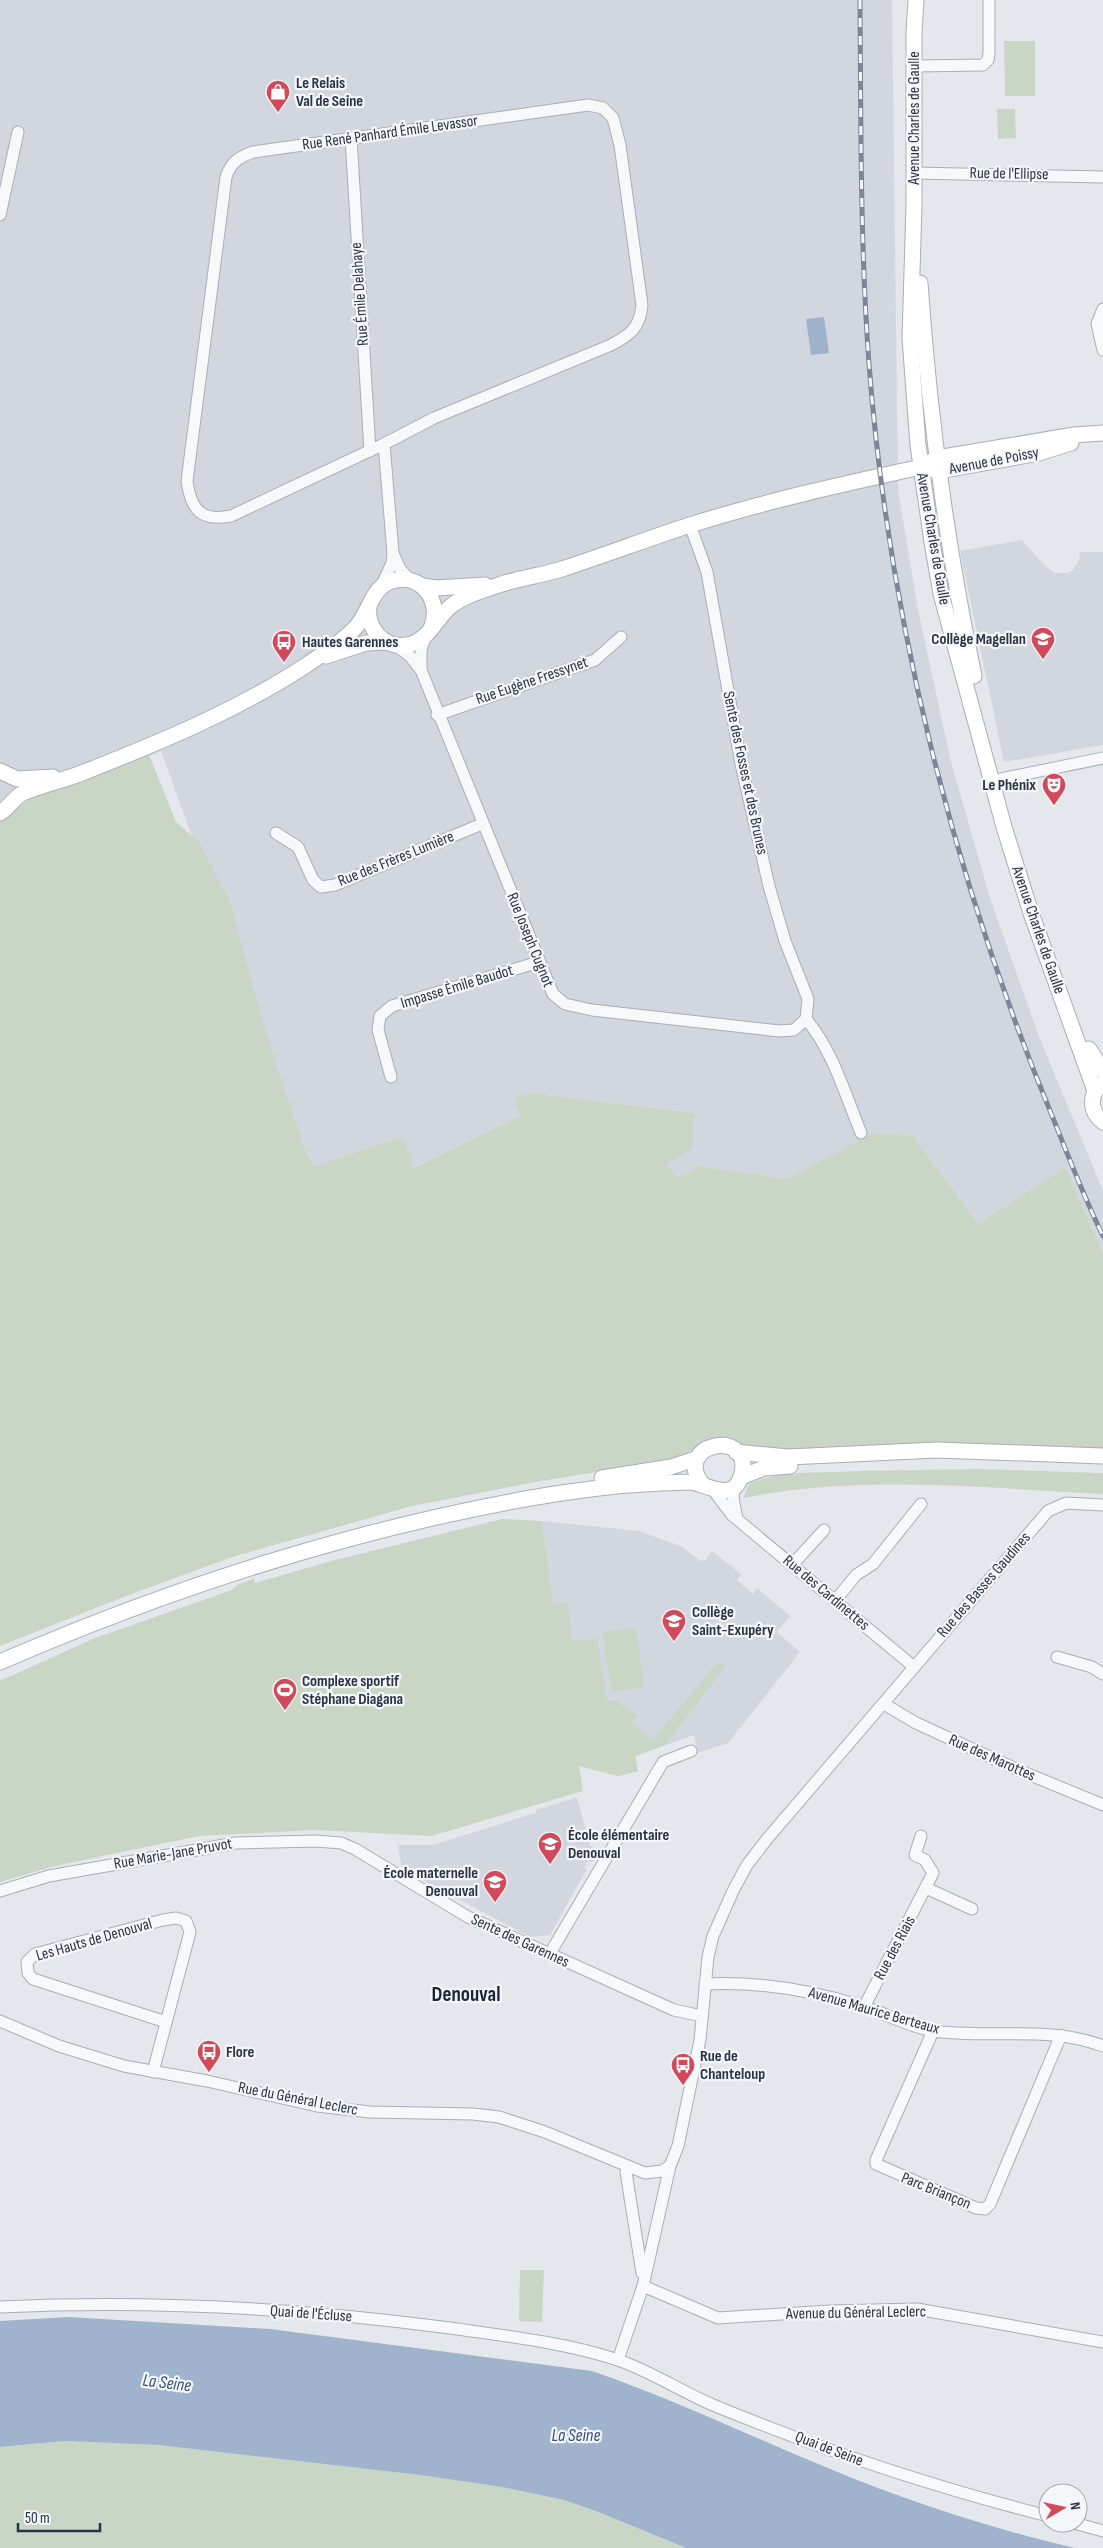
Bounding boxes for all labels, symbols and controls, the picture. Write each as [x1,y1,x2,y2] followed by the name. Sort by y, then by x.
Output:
[905,51,924,186] street label: Avenue Charles de Gaulle
[296,74,363,111] place label: Le Relais Val de Seine
[265,79,291,113] shop icon: Le Relais Val de Seine
[301,111,479,155] street label: Rue René Panhard Émile Levassor
[969,164,1049,184] street label: Rue de l'Ellipse
[347,242,373,346] street label: Rue Émile Delahaye
[946,443,1041,479] street label: Avenue de Poissy
[912,471,954,606] street label: Avenue Charles de Gaulle
[1030,626,1056,660] school or university icon: Collège Magellan
[271,629,297,663] bus stop icon: Hautes Garennes
[931,630,1026,649] place label: Collège Magellan
[302,633,398,652] place label: Hautes Garennes
[473,653,591,709] street label: Rue Eugène Fressynet
[718,690,772,857] street label: Sente des Fosses et des Brunes
[1041,772,1067,806] theatre icon: Le Phénix
[982,776,1036,795] place label: Le Phénix
[335,827,457,891] street label: Rue des Frères Lumière
[1007,863,1069,996] street label: Avenue Charles de Gaulle
[502,890,558,990] street label: Rue Joseph Cugnot
[398,961,516,1013] street label: Impasse Émile Baudot
[933,1528,1035,1642] street label: Rue des Basses Gaudines
[779,1551,873,1635] street label: Rue des Cardinettes
[692,1603,774,1640] place label: Collège Saint-Exupéry
[661,1608,687,1642] school or university icon: Collège Saint-Exupéry
[302,1672,403,1709] place label: Complexe sportif Stéphane Diagana
[272,1677,298,1711] sports icon: Complexe sportif Stéphane Diagana
[946,1730,1039,1786] street label: Rue des Marottes
[568,1826,670,1863] place label: École élémentaire Denouval
[537,1831,563,1865] school or university icon: École élémentaire Denouval
[112,1834,234,1874] street label: Rue Marie-Jane Pruvot
[383,1864,478,1901] place label: École maternelle Denouval
[482,1869,508,1903] school or university icon: École maternelle Denouval
[468,1910,572,1972] street label: Sente des Garennes
[870,1913,920,1983] street label: Rue des Riais
[34,1914,154,1966] street label: Les Hauts de Denouval
[432,1982,500,2007] district label: Denouval
[805,1983,942,2039] street label: Avenue Maurice Berteaux
[196,2039,222,2073] bus stop icon: Flore
[226,2043,255,2062] place label: Flore
[700,2047,765,2084] place label: Rue de Chanteloup
[670,2052,696,2086] bus stop icon: Rue de Chanteloup
[237,2078,359,2120] street label: Rue du Général Leclerc
[898,2168,974,2214] street label: Parc Briançon
[269,2302,353,2326] street label: Quai de l'Écluse
[785,2302,926,2324] street label: Avenue du Général Leclerc
[141,2370,193,2396] water label: La Seine
[552,2425,600,2446] water label: La Seine
[792,2427,866,2471] street label: Quai de Seine
[1038,2483,1088,2533] north arrow
[18,2500,100,2532] scale bar
[1066,2501,1084,2511] text: N
[25,2509,50,2528] text: 50 m

